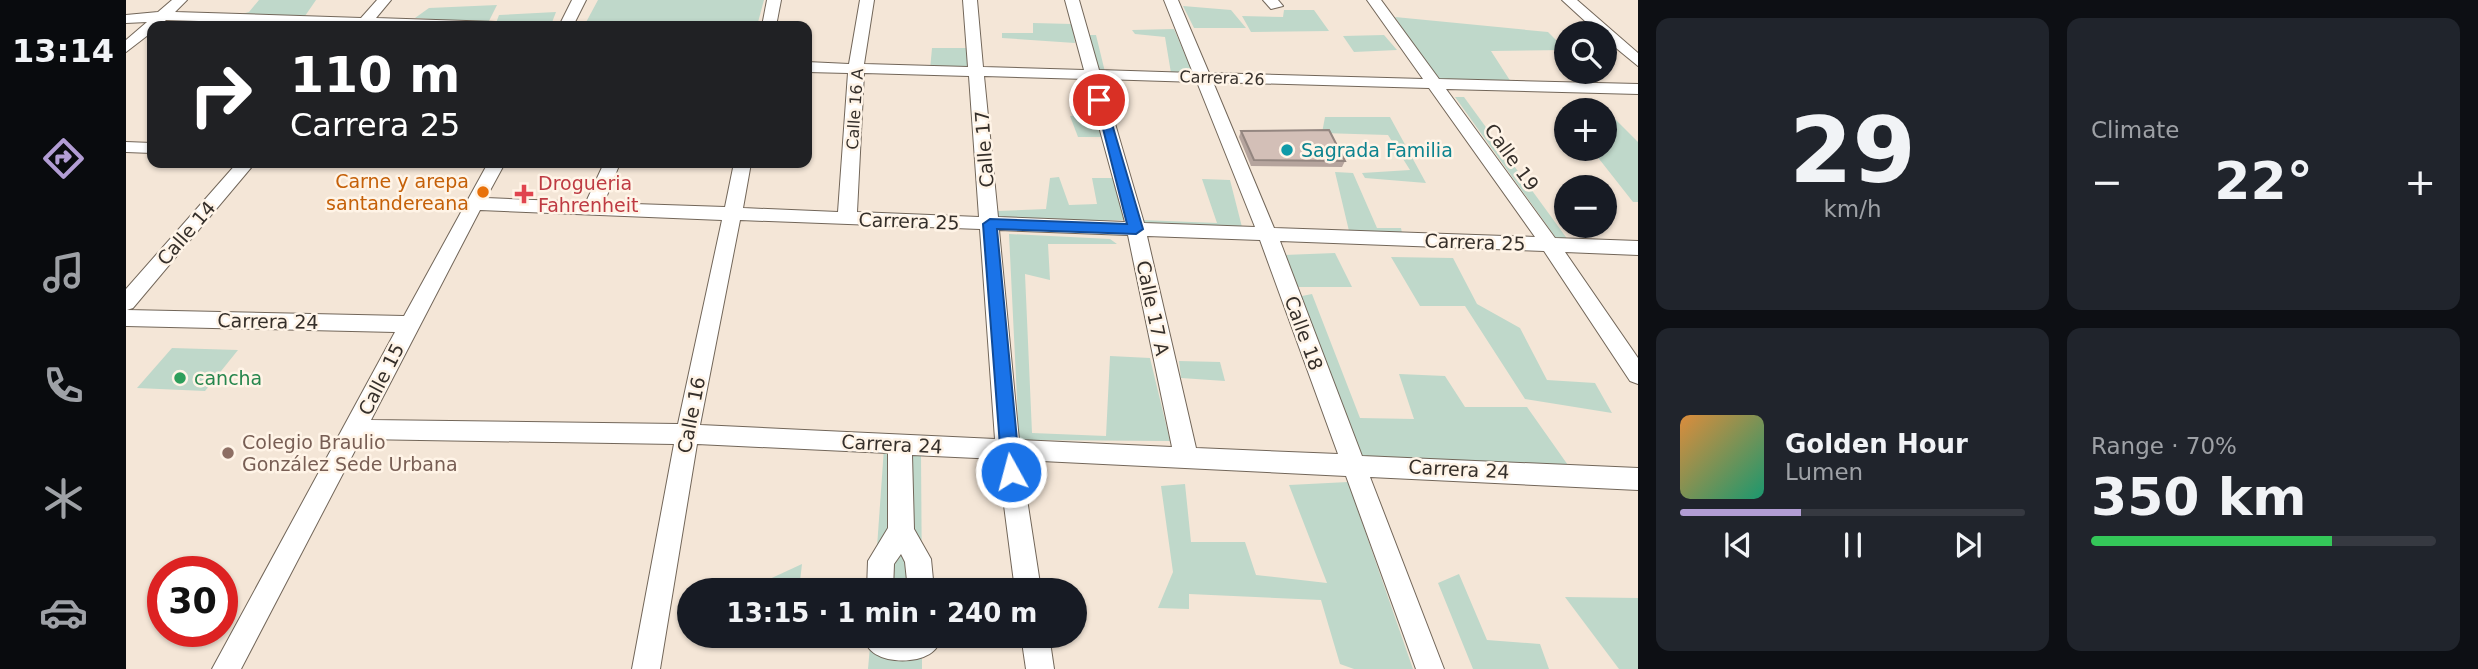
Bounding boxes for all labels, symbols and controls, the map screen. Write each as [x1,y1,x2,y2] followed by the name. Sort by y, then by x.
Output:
[1554,21,1617,238] map controls
[1554,21,1617,84] button: search
[12,32,114,70] text: 13:14
[290,47,460,104] text: 110 m
[175,49,266,140] icon: right
[1179,67,1265,89] street label: Carrera 26
[843,68,867,150] street label: Calle 16 A
[1069,70,1129,130] pin
[1080,81,1118,119] icon: arrive
[1554,98,1617,161] button: +
[1789,98,1916,203] text: 29
[290,106,460,144] text: Carrera 25
[970,110,998,188] street label: Calle 17
[2091,117,2180,143] text: Climate
[1480,119,1544,195] street label: Calle 19
[39,134,88,183] icon: directions
[1301,139,1453,161] place label: Sagrada Familia
[1279,142,1295,158] marker: Sagrada Familia
[2214,151,2313,211] text: 22°
[2091,160,2123,204] text: −
[2404,160,2436,204] text: +
[326,170,469,214] place label: Carne y arepa santandereana
[538,172,638,216] place label: Drogueria Fahrenheit
[1554,175,1617,238] button: −
[475,184,491,200] marker: Carne y arepa santandereana
[516,186,532,202] marker: Drogueria Fahrenheit
[1823,196,1882,222] text: km/h
[152,197,220,269] street label: Calle 14
[858,208,960,234] street label: Carrera 25
[1424,229,1526,255] street label: Carrera 25
[39,248,88,297] icon: music
[1132,259,1174,357] street label: Calle 17 A
[1280,293,1328,373] street label: Calle 18
[217,309,319,333] street label: Carrera 24
[354,340,408,418] street label: Calle 15
[39,361,88,410] icon: phone
[194,367,262,389] place label: cancha
[172,370,188,386] marker: cancha
[673,375,709,455] street label: Calle 16
[1785,429,1968,459] text: Golden Hour
[841,430,943,458] street label: Carrera 24
[242,431,458,475] place label: Colegio Braulio González Sede Urbana
[2091,433,2237,459] text: Range · 70%
[974,435,1048,509] position arrow
[220,445,236,461] marker: Colegio Braulio González Sede Urbana
[1408,455,1510,483] street label: Carrera 24
[1785,459,1863,485] text: Lumen
[2091,467,2306,527] text: 350 km
[39,474,88,523] icon: climate
[1719,526,1757,564] icon: previous
[1834,526,1872,564] icon: pause
[1949,526,1987,564] icon: next
[147,556,238,647] speed limit sign: 30
[39,588,88,637] icon: car
[727,598,1037,628] text: 13:15 · 1 min · 240 m

